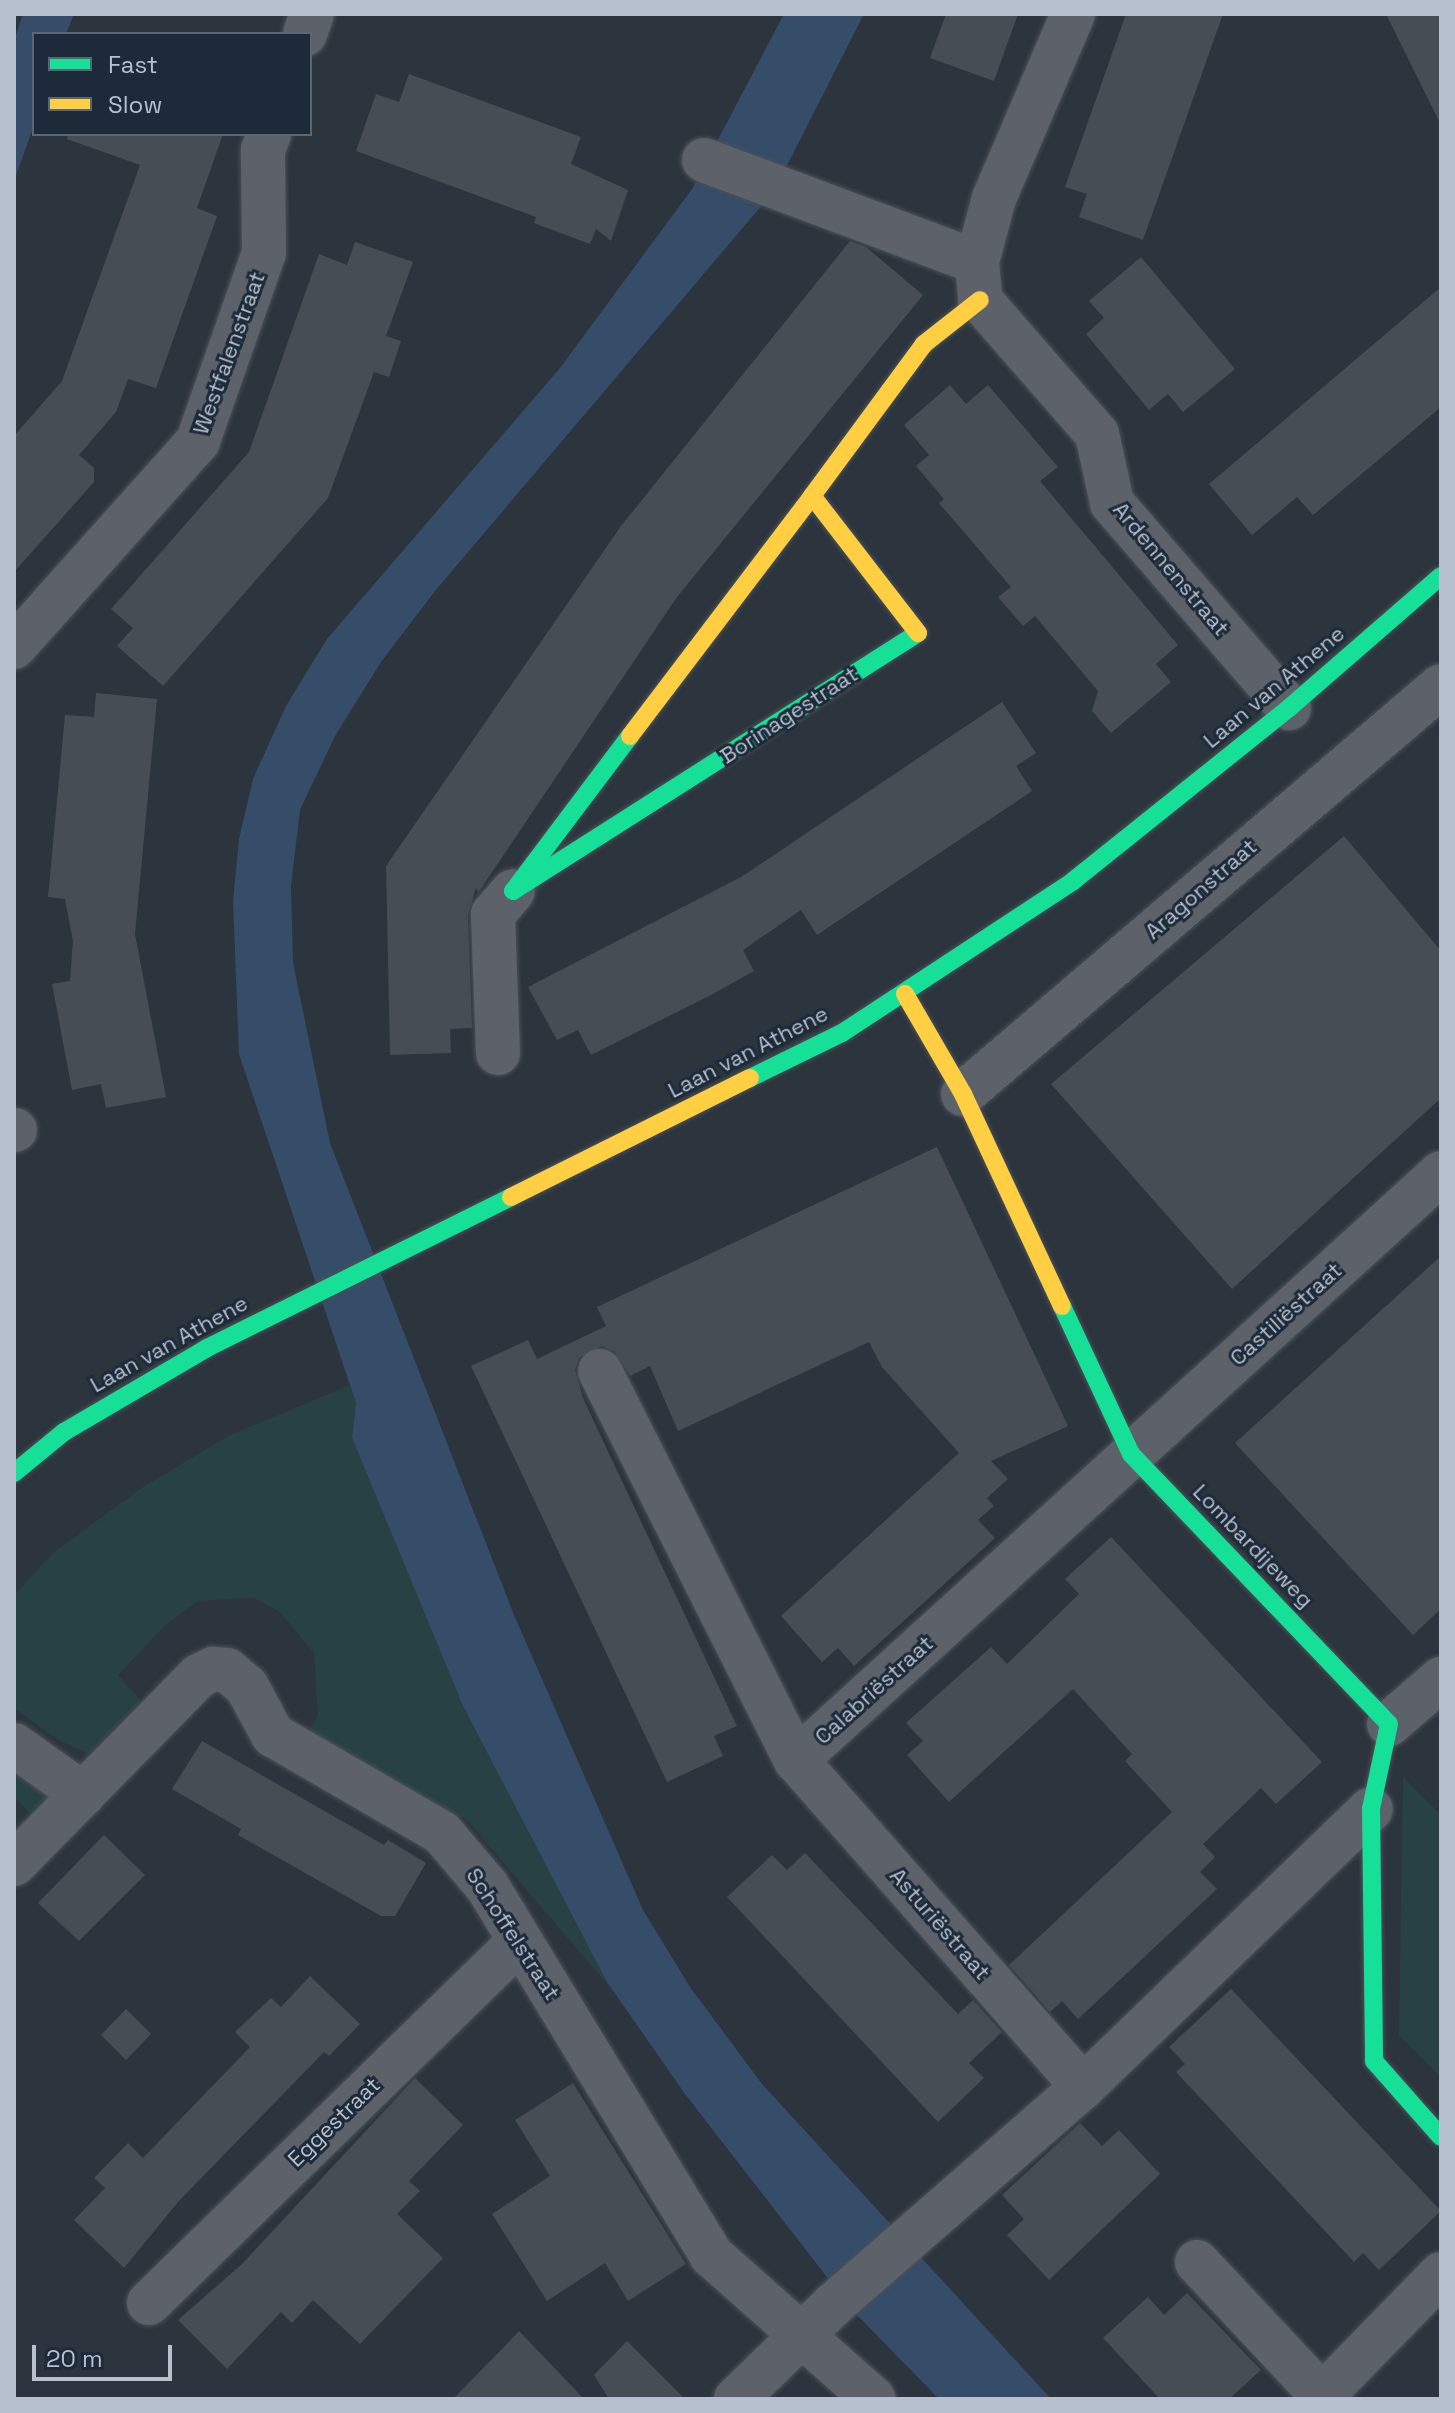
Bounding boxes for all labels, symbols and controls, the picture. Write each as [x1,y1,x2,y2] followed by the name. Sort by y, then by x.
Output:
[32,32,312,136] legend
[108,49,158,80] text: Fast
[108,89,162,120] text: Slow
[187,268,271,438] street label: Westfalenstraat
[1107,497,1235,641] street label: Ardennenstraat
[1198,620,1350,754] street label: Laan van Athene
[715,661,863,769] street label: Borinagestraat
[1140,833,1262,945] street label: Aragonstraat
[663,1000,833,1104] street label: Laan van Athene
[1225,1257,1347,1371] street label: Castiliëstraat
[85,1290,253,1398] street label: Laan van Athene
[1187,1479,1319,1613] street label: Lombardijeweg
[810,1630,938,1750] street label: Calabriëstraat
[461,1863,565,2005] street label: Schoffelstraat
[884,1863,996,1985] street label: Asturiëstraat
[282,2072,386,2172] street label: Eggestraat
[36,2329,176,2379] scale bar
[46,2343,103,2374] text: 20 m

